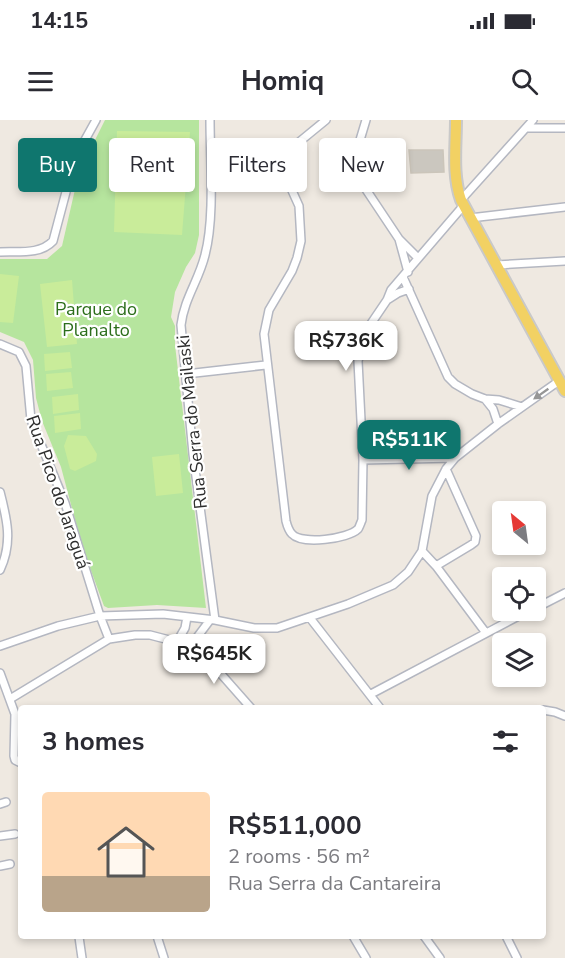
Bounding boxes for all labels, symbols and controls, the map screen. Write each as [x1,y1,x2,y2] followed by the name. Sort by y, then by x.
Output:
[30,6,88,36] text: 14:15
[241,63,324,100] text: Homiq
[24,65,57,98] icon: menu
[508,65,541,98] icon: search
[18,138,97,192] chip: Buy
[109,138,195,192] chip: Rent
[207,138,307,192] chip: Filters
[319,138,406,192] chip: New
[55,297,137,342] park label: Parque do Planalto
[297,321,395,372] pin: R$736K
[309,327,384,354] text: R$736K
[171,334,213,510] street label: Rua Serra do Mailaski
[533,388,549,400] one-way arrow
[20,412,96,572] street label: Rua Pico do Jaraguá
[360,420,458,471] pin: R$511K
[372,426,447,453] text: R$511K
[492,501,546,555] north arrow
[492,501,546,687] map controls
[492,567,546,621] button: locate
[492,633,546,687] button: layers
[165,634,263,685] pin: R$645K
[177,640,252,667] text: R$645K
[42,724,144,759] text: 3 homes
[489,725,522,758] icon: filters
[228,808,361,843] text: R$511,000
[90,816,162,888] icon: home
[228,843,370,870] text: 2 rooms · 56 m²
[228,870,441,897] text: Rua Serra da Cantareira

